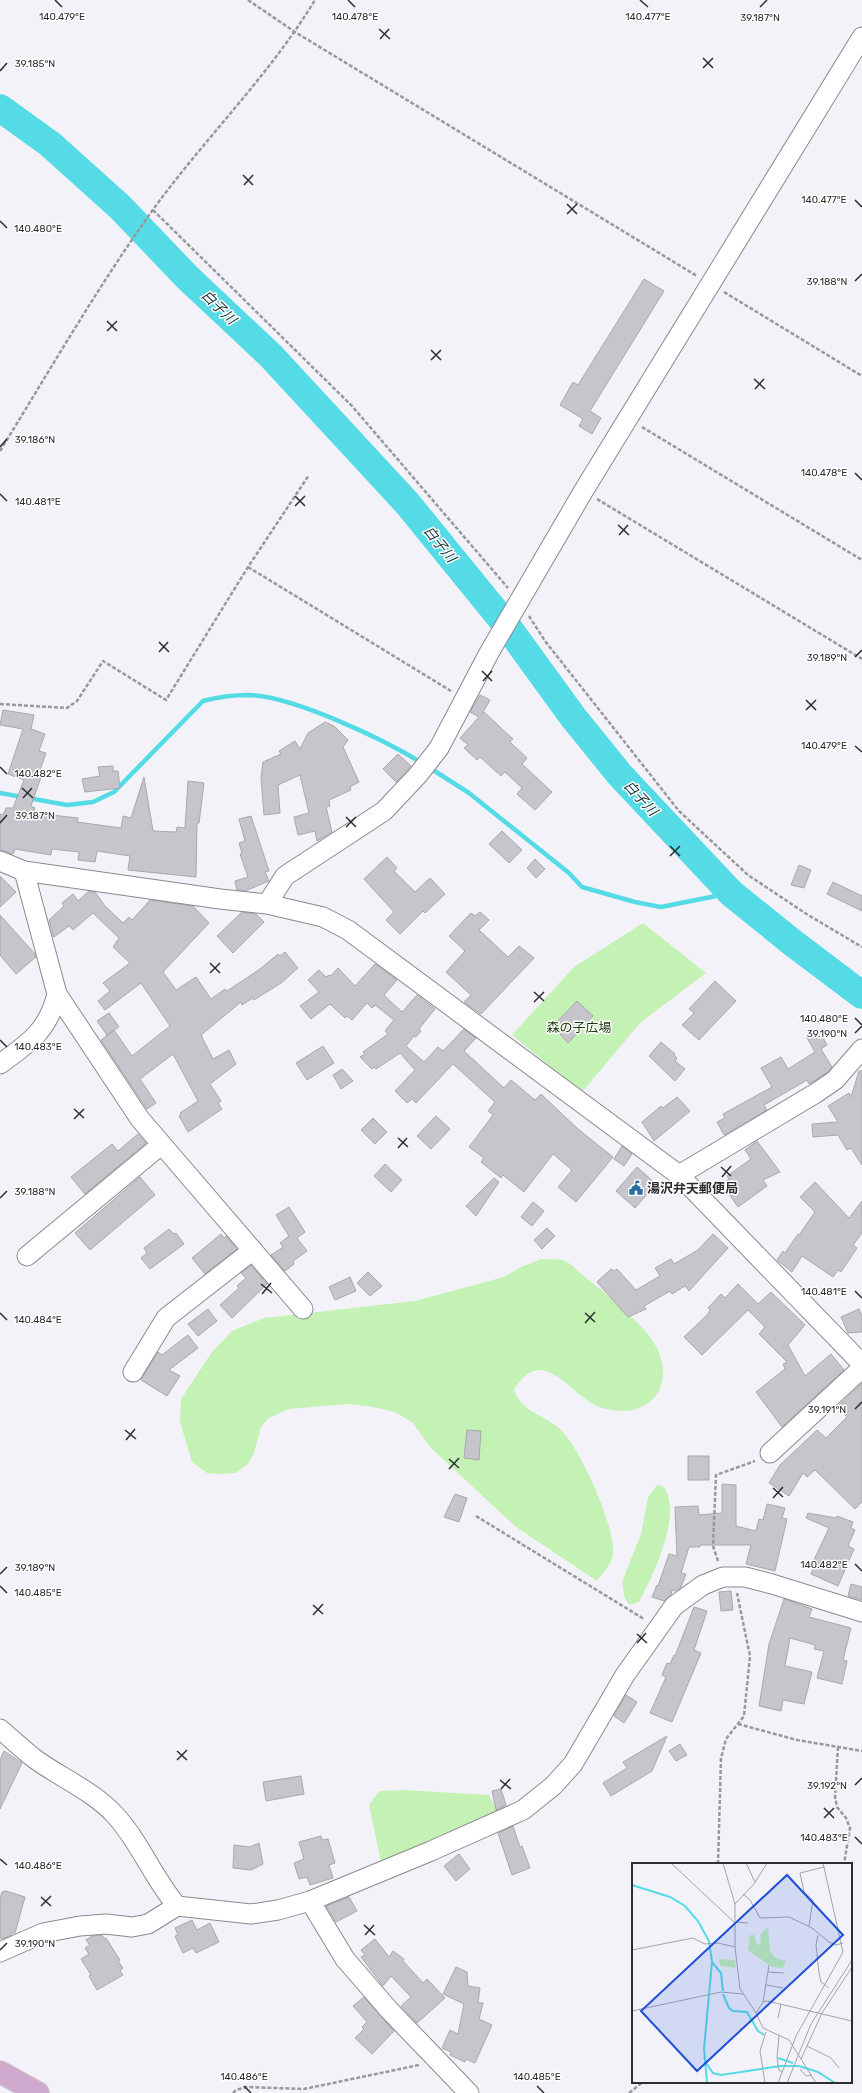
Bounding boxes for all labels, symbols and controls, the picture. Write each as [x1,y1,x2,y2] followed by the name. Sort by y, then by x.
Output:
[39,11,85,23] text: 140.479°E
[332,11,378,23] text: 140.478°E
[625,11,671,23] text: 140.477°E
[740,12,780,24] text: 39.187°N
[15,58,55,70] text: 39.185°N
[801,194,847,206] text: 140.477°E
[14,223,62,235] text: 140.480°E
[807,276,848,288] text: 39.188°N
[198,287,241,329] water label: 白子川
[15,434,55,446] text: 39.186°N
[801,467,847,479] text: 140.478°E
[15,496,61,508] text: 140.481°E
[420,523,461,568] water label: 白子川
[807,652,847,664] text: 39.189°N
[801,740,847,752] text: 140.479°E
[14,768,62,780] text: 140.482°E
[620,777,663,821] water label: 白子川
[15,810,55,822] text: 39.187°N
[800,1013,848,1025] text: 140.480°E
[546,1020,612,1035] park label: 森の子広場
[807,1028,847,1040] text: 39.190°N
[14,1041,62,1053] text: 140.483°E
[628,1180,644,1196] public building icon: 湯沢弁天郵便局
[647,1181,738,1196] place label: 湯沢弁天郵便局
[15,1186,56,1198] text: 39.188°N
[801,1286,847,1298] text: 140.481°E
[14,1314,62,1326] text: 140.484°E
[808,1404,846,1416] text: 39.191°N
[800,1559,848,1571] text: 140.482°E
[15,1562,55,1574] text: 39.189°N
[14,1587,62,1599] text: 140.485°E
[807,1780,847,1792] text: 39.192°N
[800,1832,848,1844] text: 140.483°E
[14,1860,62,1872] text: 140.486°E
[632,1863,852,2083] inset map
[15,1938,55,1950] text: 39.190°N
[220,2071,268,2083] text: 140.486°E
[513,2071,561,2083] text: 140.485°E

